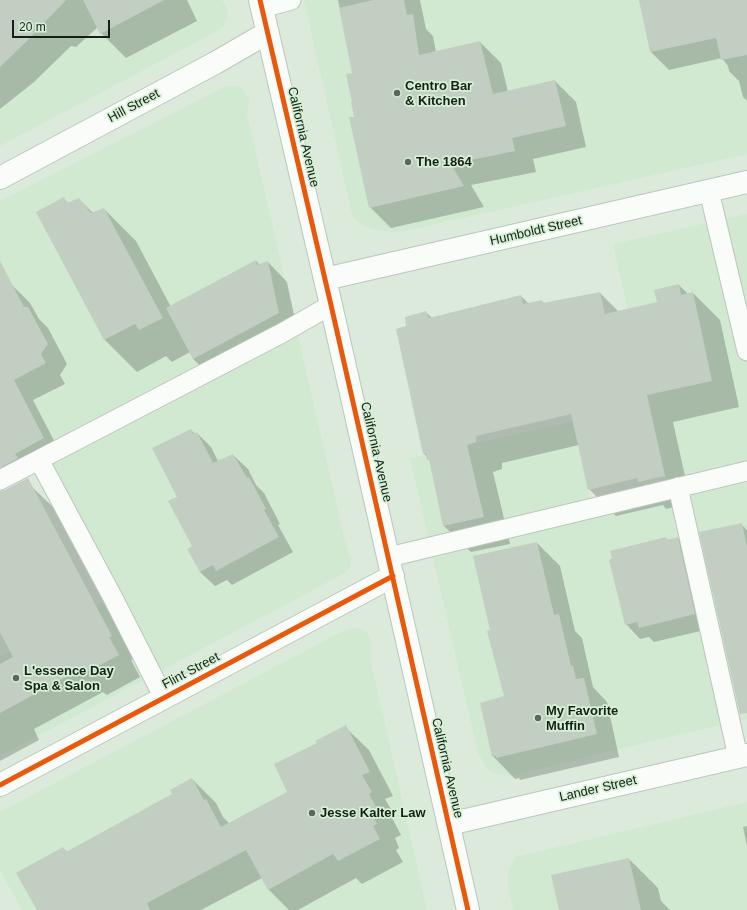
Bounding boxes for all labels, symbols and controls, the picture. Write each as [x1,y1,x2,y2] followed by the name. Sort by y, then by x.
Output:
[14,12,112,38] scale bar
[19,20,46,34] text: 20 m
[405,78,472,109] place label: Centro Bar & Kitchen
[284,85,322,189] street label: California Avenue
[105,86,163,126] street label: Hill Street
[392,88,402,98] marker: Centro Bar & Kitchen
[416,154,472,170] place label: The 1864
[403,157,413,167] marker: The 1864
[488,213,584,249] street label: Humboldt Street
[357,400,395,504] street label: California Avenue
[160,649,222,693] street label: Flint Street
[24,663,114,694] place label: L'essence Day Spa & Salon
[11,673,21,683] marker: L'essence Day Spa & Salon
[546,703,618,734] place label: My Favorite Muffin
[533,713,543,723] marker: My Favorite Muffin
[428,716,466,820] street label: California Avenue
[558,773,638,805] street label: Lander Street
[320,805,426,821] place label: Jesse Kalter Law
[307,808,317,818] marker: Jesse Kalter Law

